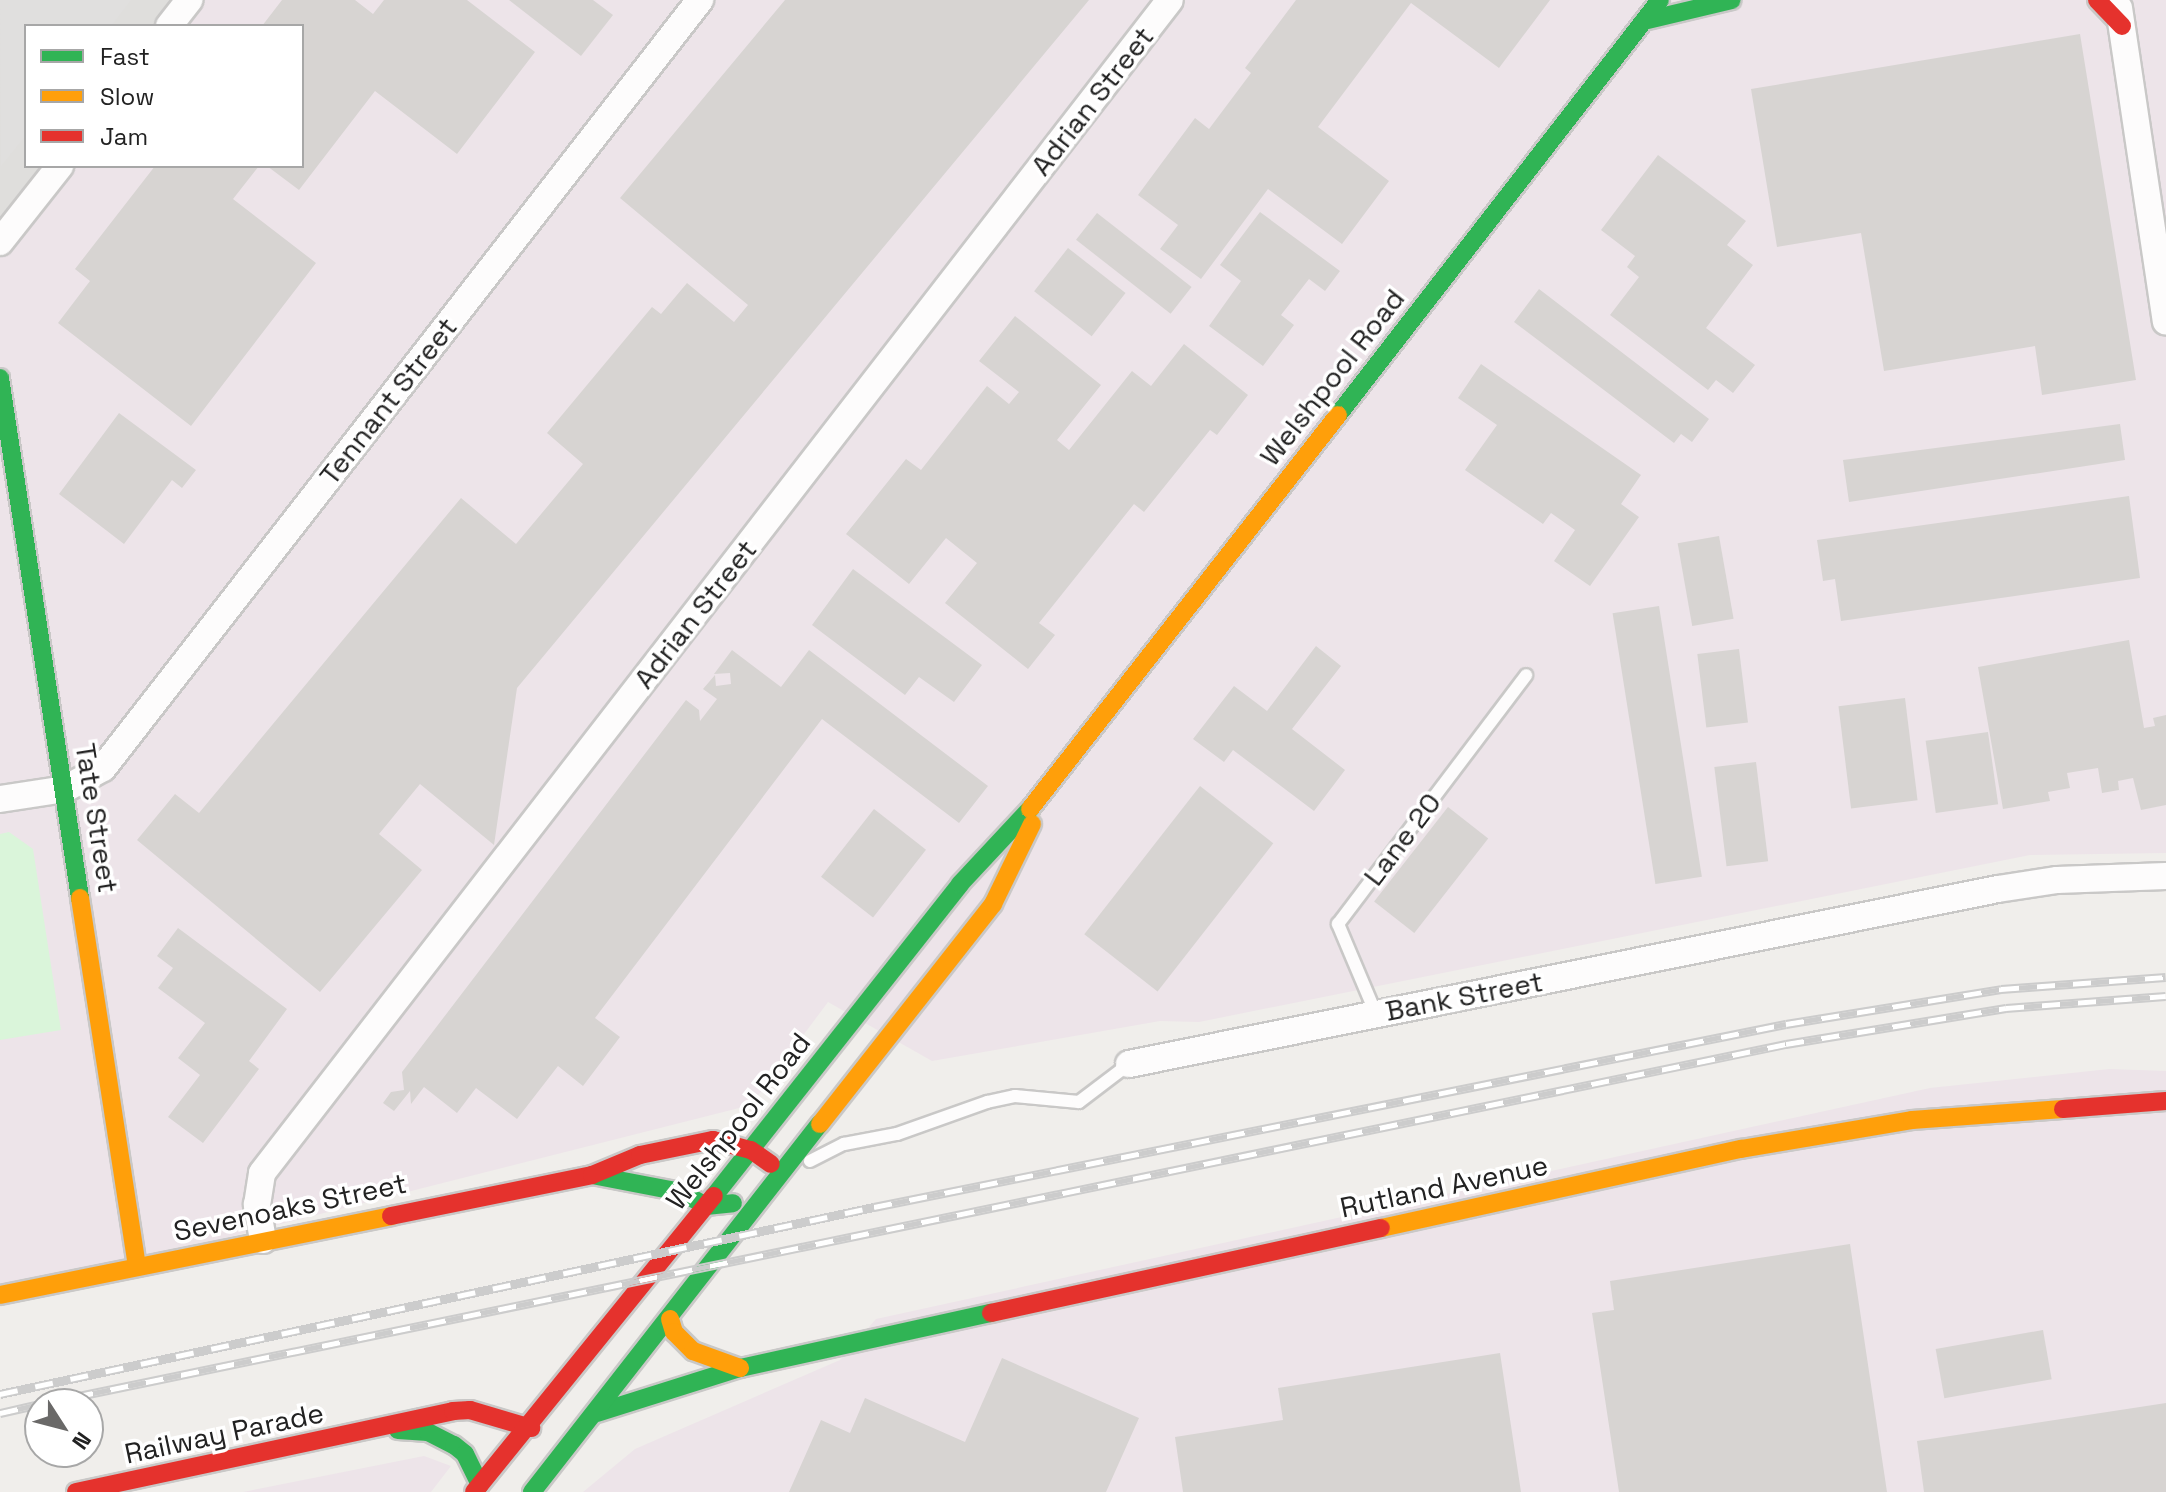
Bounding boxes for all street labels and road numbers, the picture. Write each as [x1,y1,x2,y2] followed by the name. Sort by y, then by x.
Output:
[1024,20,1160,182] street label: Adrian Street
[1253,282,1411,472] street label: Welshpool Road
[312,311,464,491] street label: Tennant Street
[627,533,763,695] street label: Adrian Street
[69,741,125,895] street label: Tate Street
[1356,786,1448,892] street label: Lane 20
[1382,964,1546,1028] street label: Bank Street
[659,1026,817,1216] street label: Welshpool Road
[1337,1148,1551,1224] street label: Rutland Avenue
[171,1166,409,1248] street label: Sevenoaks Street
[121,1395,327,1471] street label: Railway Parade

